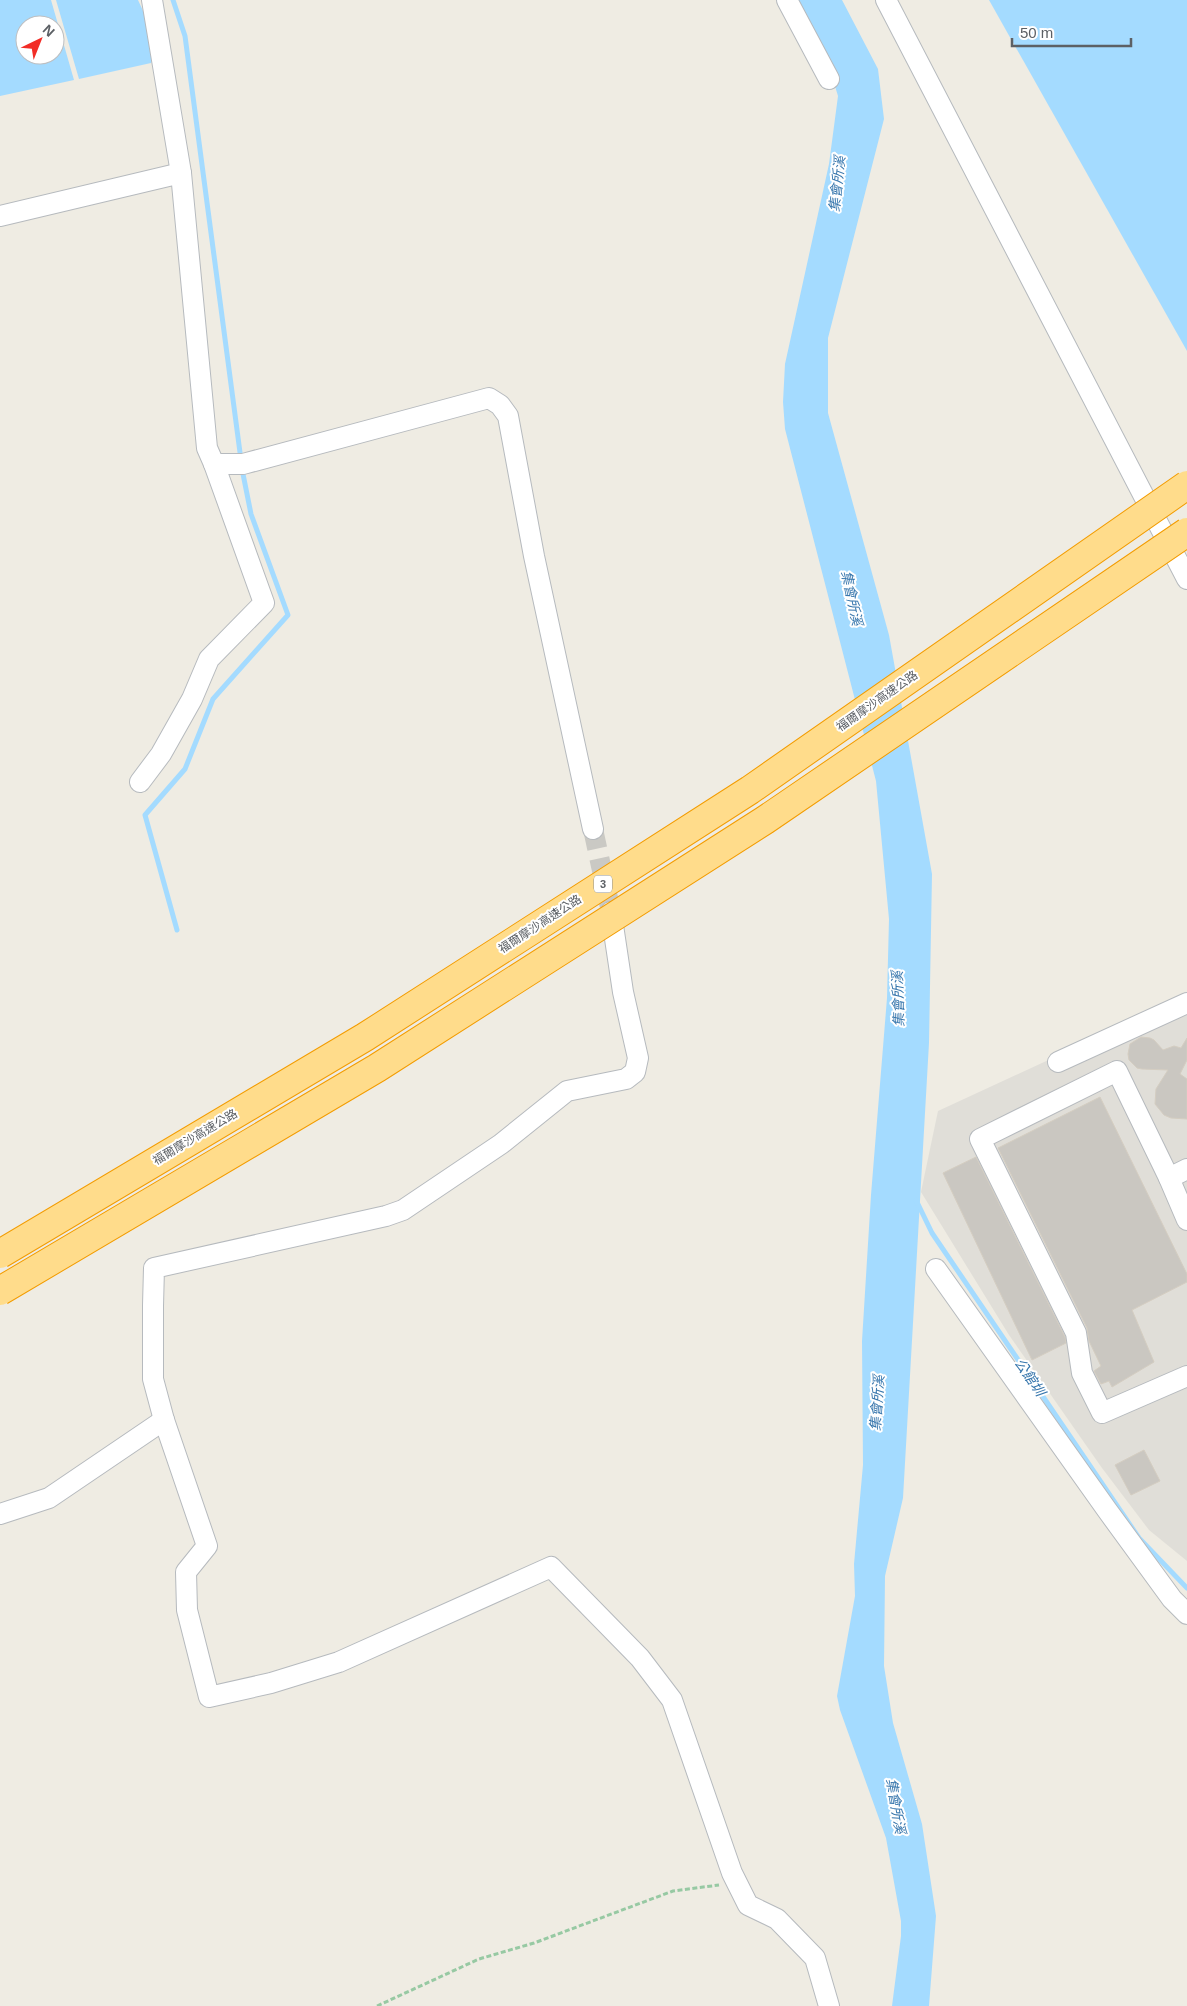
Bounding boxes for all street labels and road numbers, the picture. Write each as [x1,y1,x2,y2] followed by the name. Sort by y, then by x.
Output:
[834,668,920,734] street label: 福爾摩沙高速公路
[594,876,612,892] road number: 3
[496,892,584,956] street label: 福爾摩沙高速公路
[150,1106,240,1168] street label: 福爾摩沙高速公路

